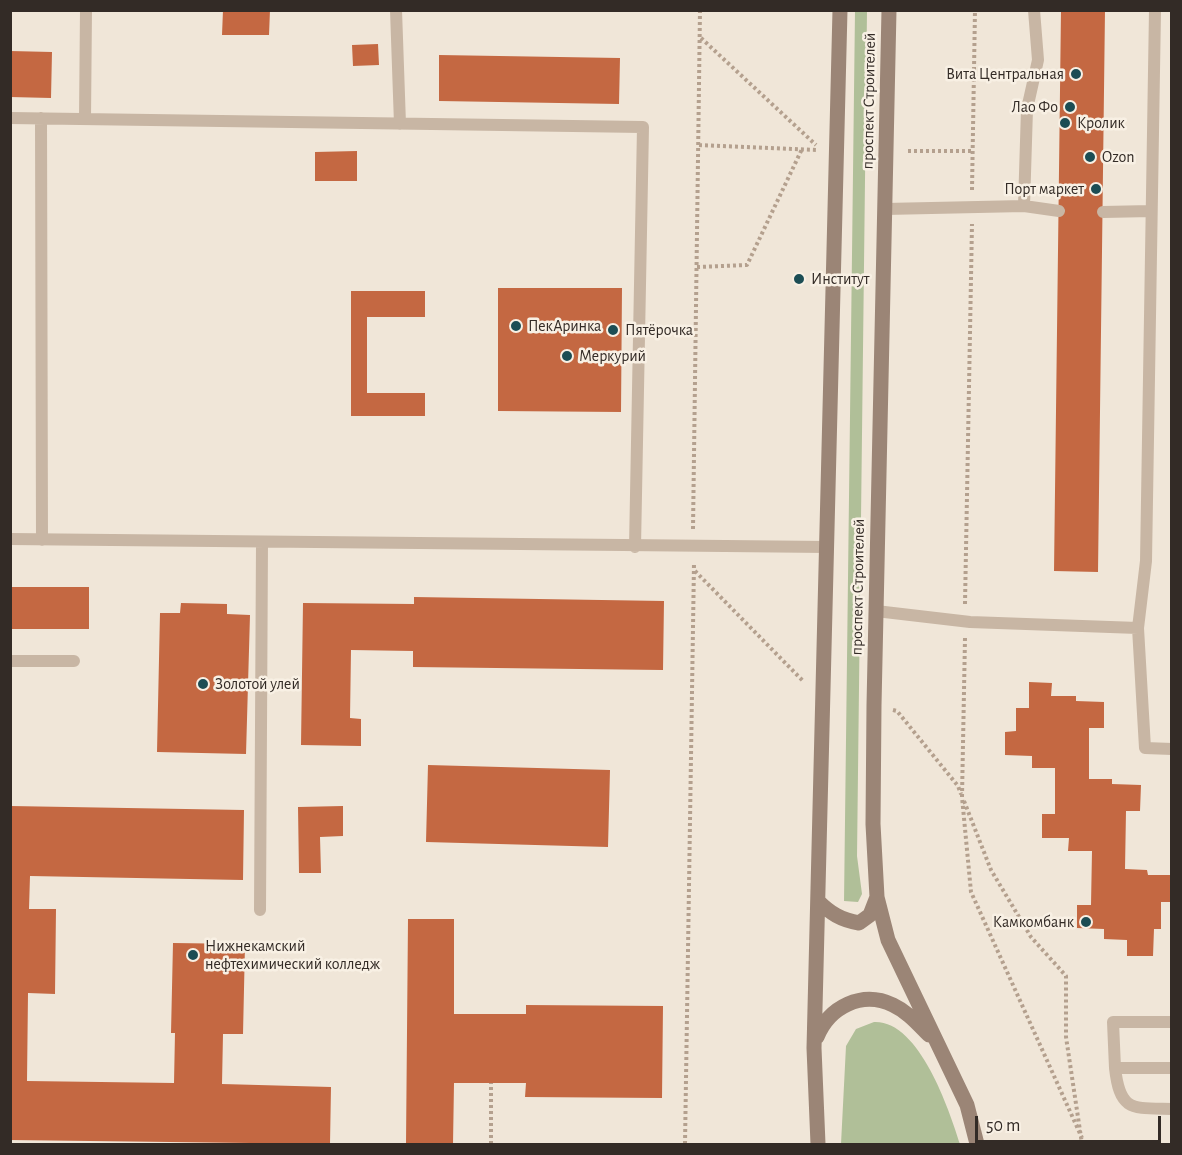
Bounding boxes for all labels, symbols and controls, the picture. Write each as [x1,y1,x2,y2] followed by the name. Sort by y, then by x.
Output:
[858,33,880,169] street label: проспект Строителей
[946,64,1064,84] place label: Вита Центральная
[1069,67,1083,81] marker: Вита Центральная
[1011,97,1058,117] place label: Лао Фо
[1063,100,1077,114] marker: Лао Фо
[1077,113,1125,133] place label: Кролик
[1058,116,1072,130] marker: Кролик
[1102,147,1134,167] place label: Ozon
[1083,150,1097,164] marker: Ozon
[1004,179,1084,199] place label: Порт маркет
[1089,182,1103,196] marker: Порт маркет
[811,269,870,289] place label: Институт
[792,272,806,286] marker: Институт
[528,316,601,336] place label: ПекАринка
[509,319,523,333] marker: ПекАринка
[625,320,693,340] place label: Пятёрочка
[606,323,620,337] marker: Пятёрочка
[579,346,646,366] place label: Меркурий
[560,349,574,363] marker: Меркурий
[847,519,869,655] street label: проспект Строителей
[215,674,300,694] place label: Золотой улей
[196,677,210,691] marker: Золотой улей
[993,912,1074,932] place label: Камкомбанк
[1079,915,1093,929] marker: Камкомбанк
[205,936,380,974] place label: Нижнекамский нефтехимический колледж
[186,948,200,962] marker: Нижнекамский нефтехимический колледж
[978,1104,1164,1142] scale bar
[986,1117,1020,1135] text: 50 m

